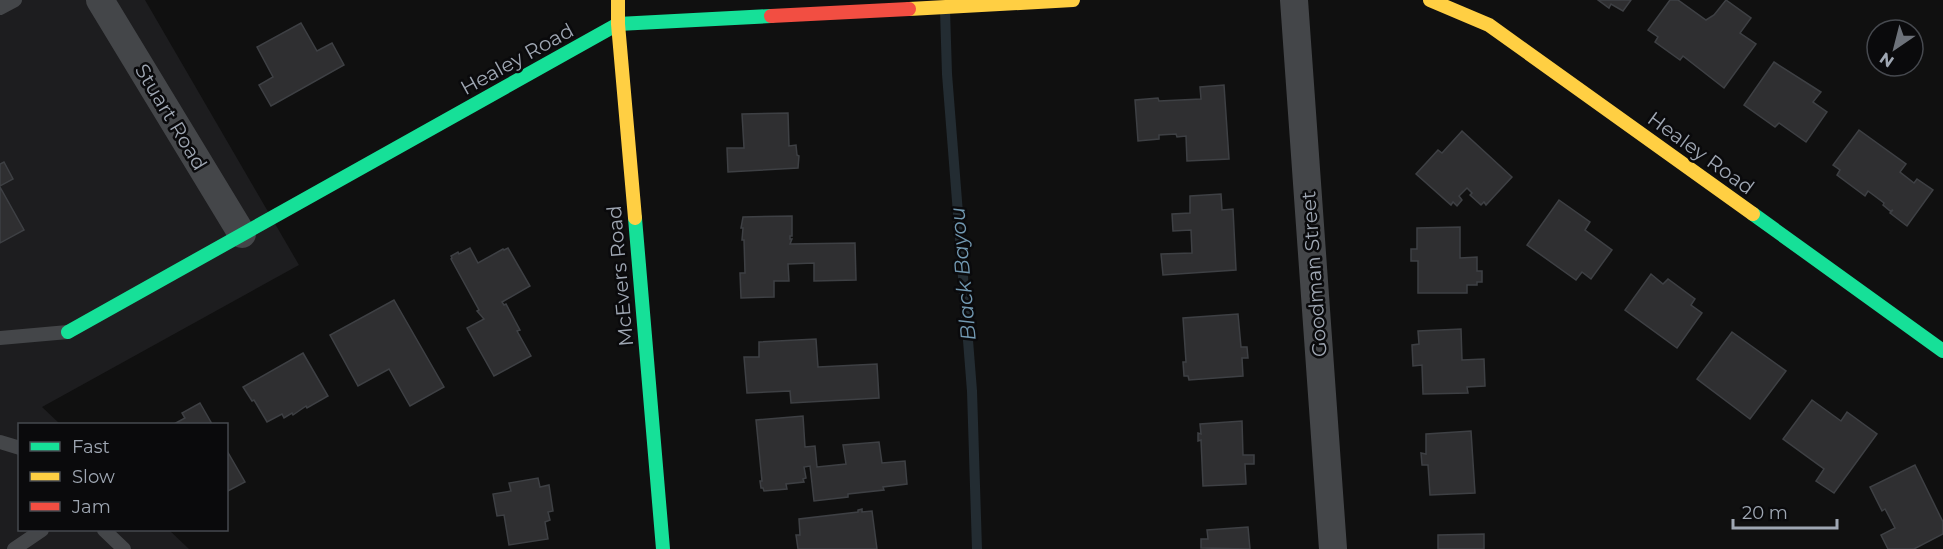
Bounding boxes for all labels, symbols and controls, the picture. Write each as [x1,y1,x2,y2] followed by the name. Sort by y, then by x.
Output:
[456,18,578,100] street label: Healey Road
[1865,18,1925,78] north arrow
[1876,48,1897,71] text: N
[130,60,212,174] street label: Stuart Road
[1643,106,1759,200] street label: Healey Road
[1296,190,1332,358] street label: Goodman Street
[602,205,638,347] street label: McEvers Road
[944,206,981,342] water label: Black Bayou
[18,423,228,531] legend
[72,436,110,458] text: Fast
[72,466,115,488] text: Slow
[1733,492,1836,530] scale bar
[71,496,111,518] text: Jam
[1742,502,1788,524] text: 20 m

